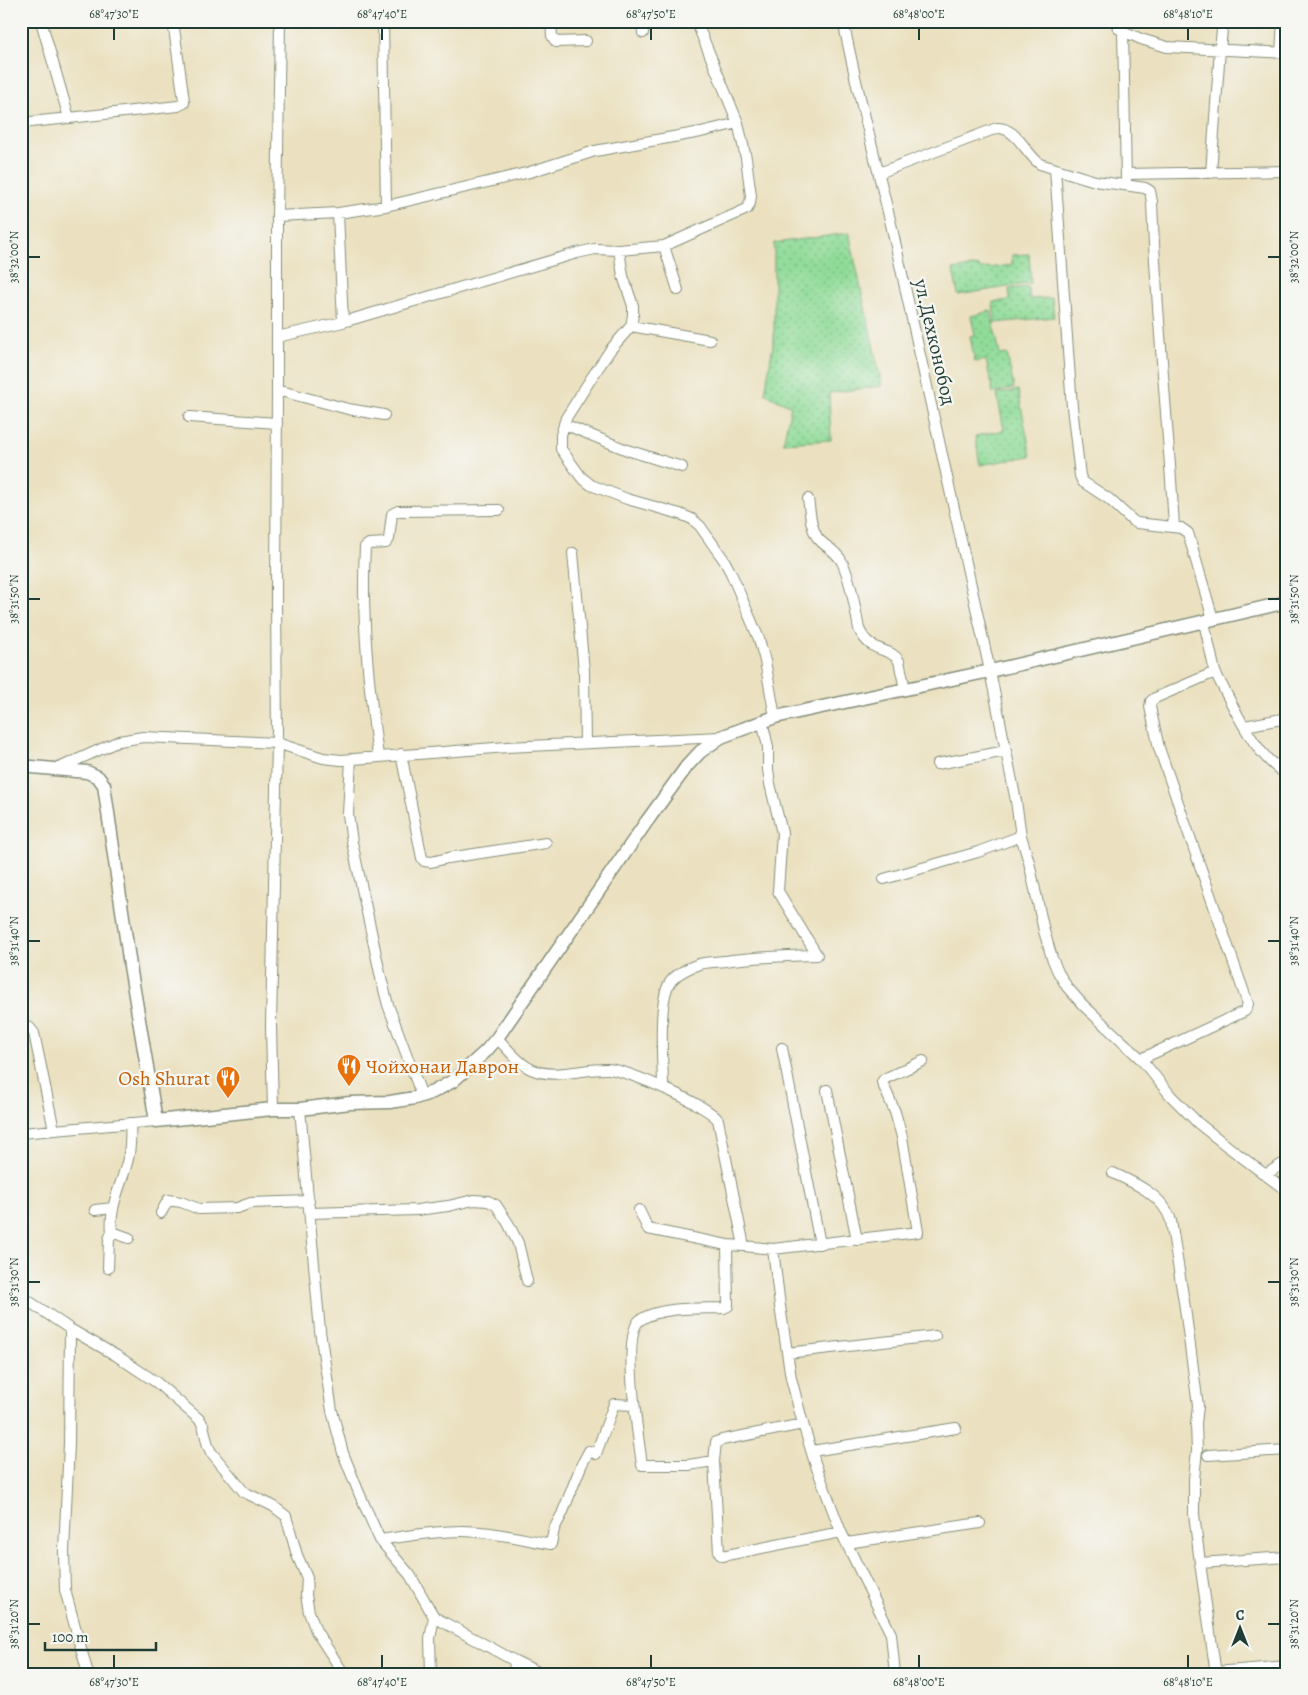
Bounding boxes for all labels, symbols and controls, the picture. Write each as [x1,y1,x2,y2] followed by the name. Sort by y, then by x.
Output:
[89,6,139,22] text: 68°47'30"E
[357,6,407,22] text: 68°47'40"E
[626,6,676,22] text: 68°47'50"E
[893,6,945,22] text: 68°48'00"E
[1163,6,1213,22] text: 68°48'10"E
[6,231,22,283] text: 38°32'00"N
[1286,231,1302,283] text: 38°32'00"N
[907,275,963,408] street label: ул.Дехконобод
[6,574,22,624] text: 38°31'50"N
[1286,574,1302,624] text: 38°31'50"N
[6,916,22,966] text: 38°31'40"N
[1286,916,1302,966] text: 38°31'40"N
[336,1053,362,1087] restaurant icon: Чойхонаи Даврон
[366,1053,519,1080] place label: Чойхонаи Даврон
[118,1065,210,1092] place label: Osh Shurat
[215,1065,241,1099] restaurant icon: Osh Shurat
[6,1257,22,1307] text: 38°31'30"N
[1286,1257,1302,1307] text: 38°31'30"N
[6,1599,22,1649] text: 38°31'20"N
[1286,1599,1302,1649] text: 38°31'20"N
[1216,1602,1266,1652] north arrow
[1236,1606,1245,1625] text: С
[45,1620,156,1652] scale bar
[52,1627,89,1647] text: 100 m
[89,1674,139,1690] text: 68°47'30"E
[357,1674,407,1690] text: 68°47'40"E
[626,1674,676,1690] text: 68°47'50"E
[893,1674,945,1690] text: 68°48'00"E
[1163,1674,1213,1690] text: 68°48'10"E

